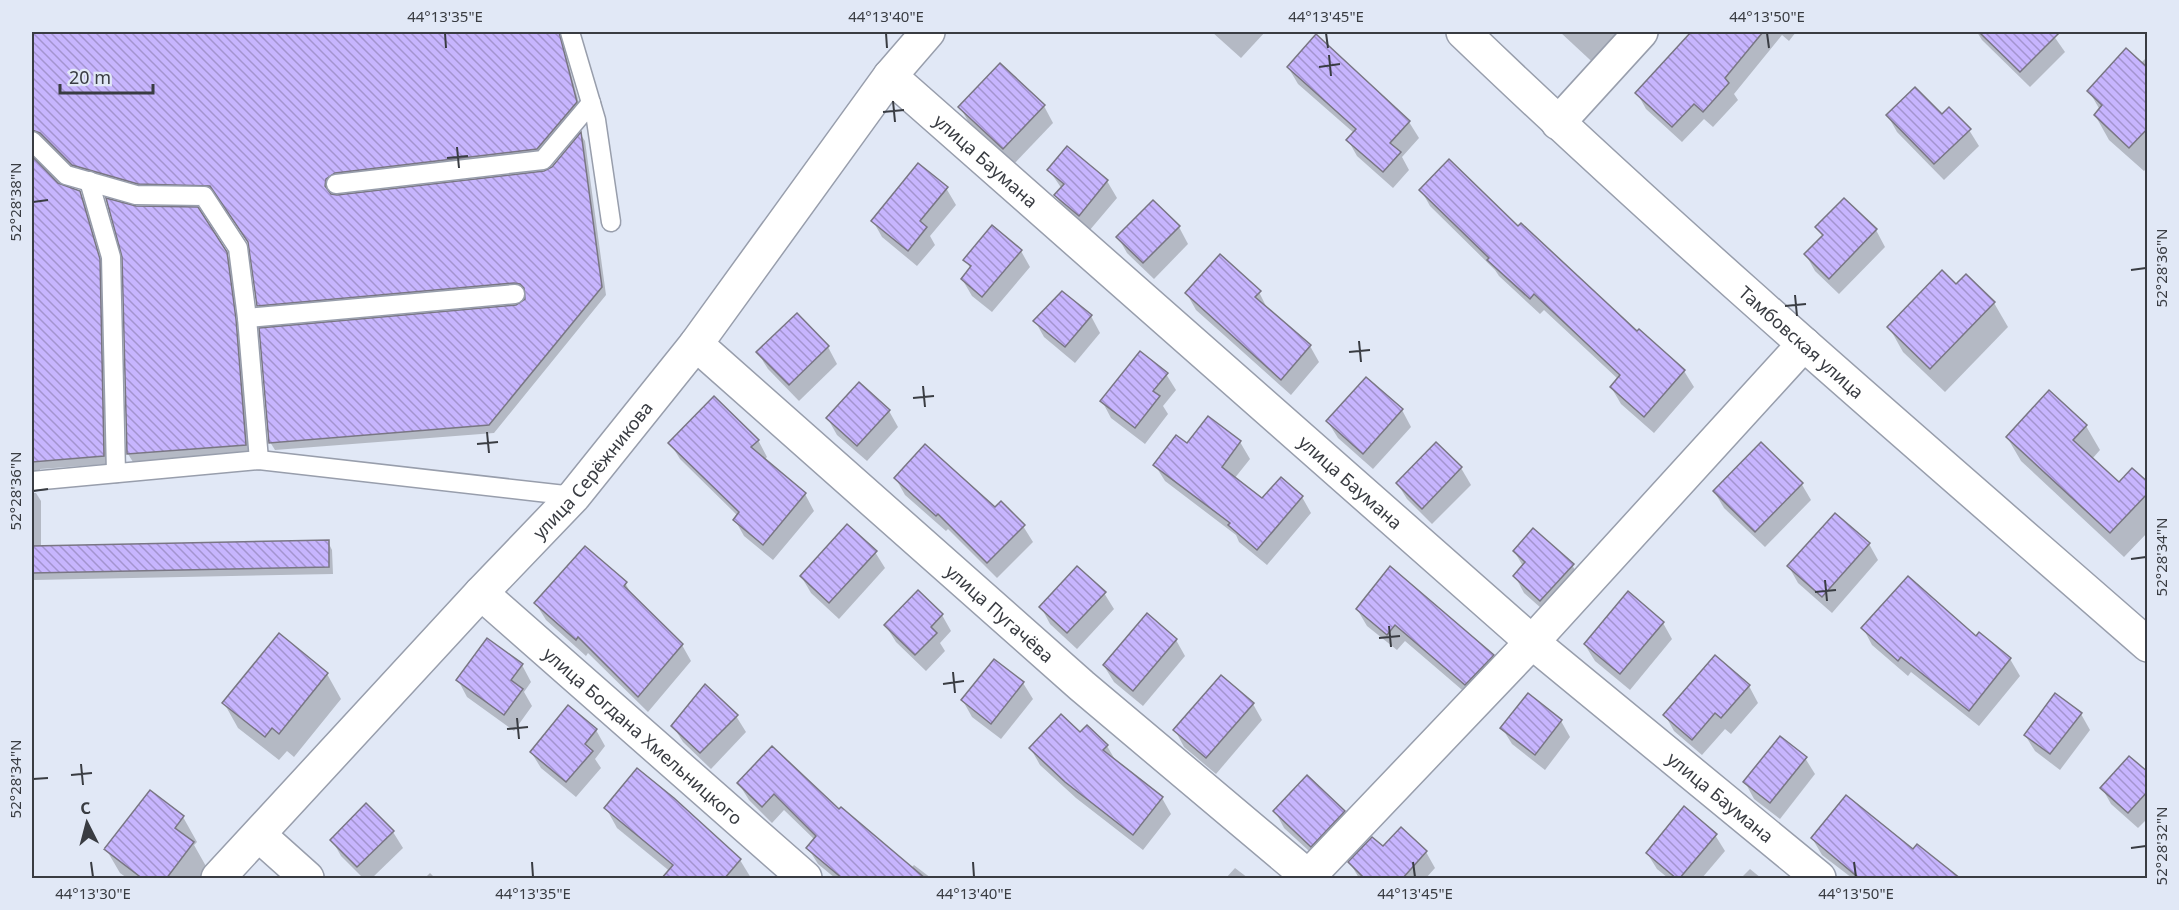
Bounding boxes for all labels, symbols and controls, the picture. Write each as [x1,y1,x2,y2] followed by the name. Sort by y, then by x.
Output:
[407,6,483,26] text: 44°13'35"E
[848,6,924,26] text: 44°13'40"E
[1288,6,1364,26] text: 44°13'45"E
[1729,6,1805,26] text: 44°13'50"E
[60,57,153,95] scale bar
[69,65,111,89] text: 20 m
[929,108,1043,213] street label: улица Баумана
[5,163,25,241] text: 52°28'38"N
[2151,229,2171,307] text: 52°28'36"N
[1734,280,1869,404] street label: Тамбовская улица
[527,396,658,544] street label: улица Серёжникова
[1294,430,1408,534] street label: улица Баумана
[5,452,25,530] text: 52°28'36"N
[2151,518,2171,596] text: 52°28'34"N
[941,559,1059,668] street label: улица Пугачёва
[538,642,748,830] street label: улица Богдана Хмельницкого
[5,740,25,818] text: 52°28'34"N
[1662,746,1779,848] street label: улица Баумана
[57,793,117,853] north arrow
[79,797,92,820] text: С
[2151,807,2171,885] text: 52°28'32"N
[55,883,131,903] text: 44°13'30"E
[495,883,571,903] text: 44°13'35"E
[936,883,1012,903] text: 44°13'40"E
[1377,883,1453,903] text: 44°13'45"E
[1818,883,1894,903] text: 44°13'50"E

